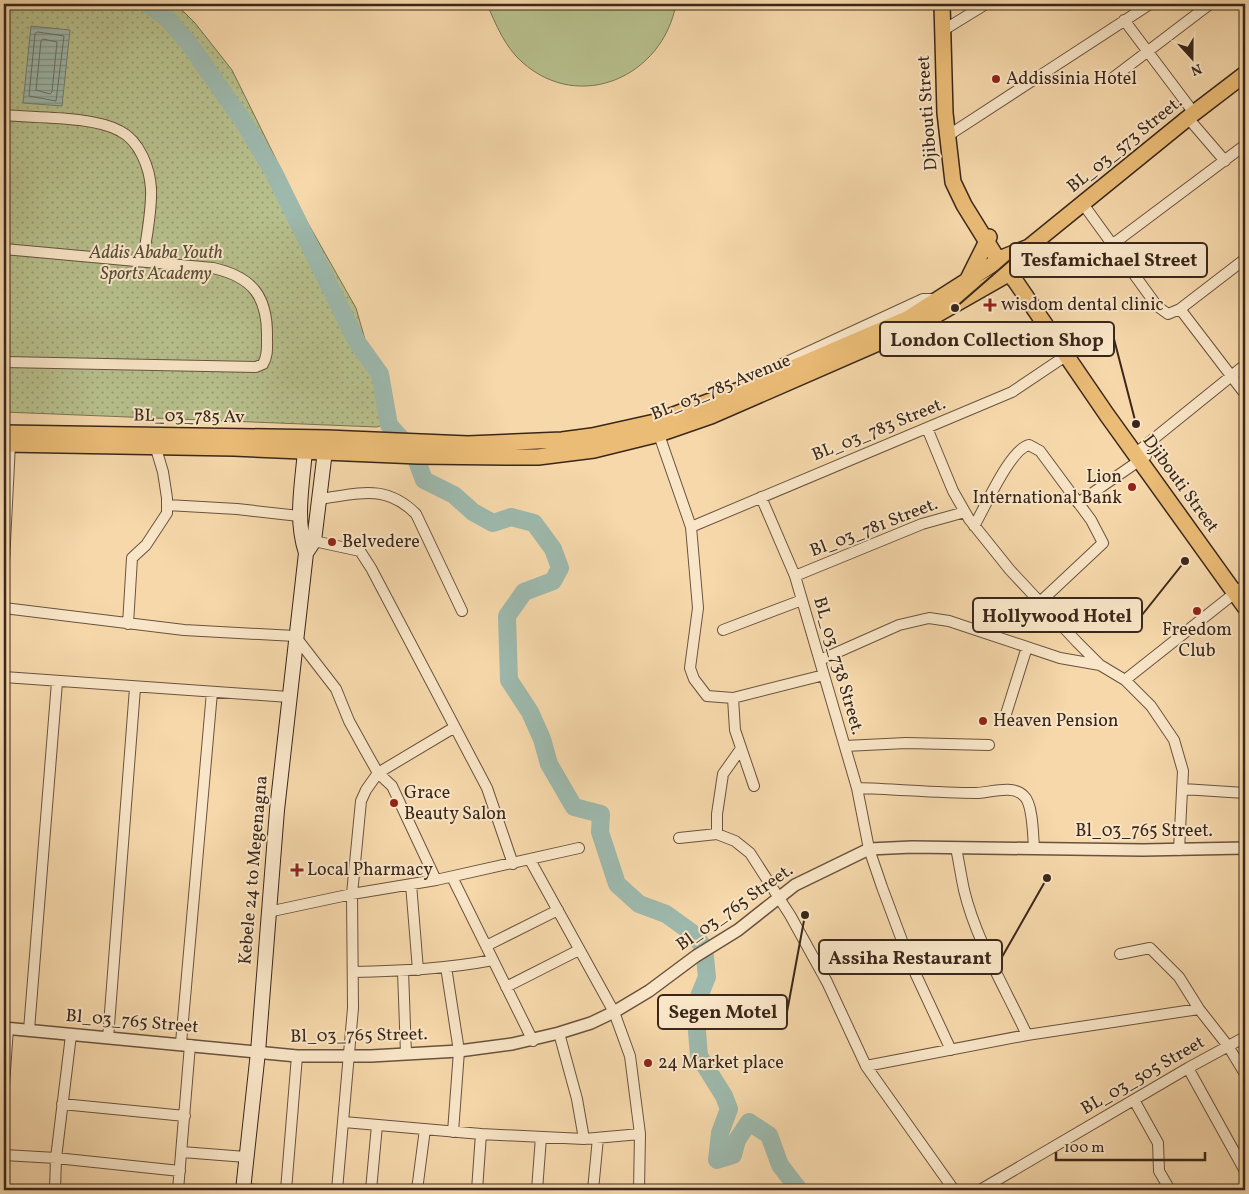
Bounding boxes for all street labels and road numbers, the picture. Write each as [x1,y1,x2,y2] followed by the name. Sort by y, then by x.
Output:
[911,54,945,172] street label: Djibouti Street
[1062,91,1188,199] street label: BL_03_573 Street.
[647,349,795,427] street label: BL_03_785 Avenue
[808,392,950,468] street label: BL_03_783 Street.
[133,404,245,430] street label: BL_03_785 Av
[1136,430,1224,538] street label: Djibouti Street
[806,492,942,564] street label: Bl_03_781 Street.
[806,594,870,738] street label: BL_03_738 Street.
[233,774,275,966] street label: Kebele 24 to Megenagna
[1075,819,1213,844] street label: Bl_03_765 Street.
[672,858,798,958] street label: Bl_03_765 Street.
[65,1004,199,1040] street label: Bl_03_765 Street
[290,1022,428,1050] street label: Bl_03_765 Street.
[1077,1030,1209,1122] street label: BL_03_505 Street

